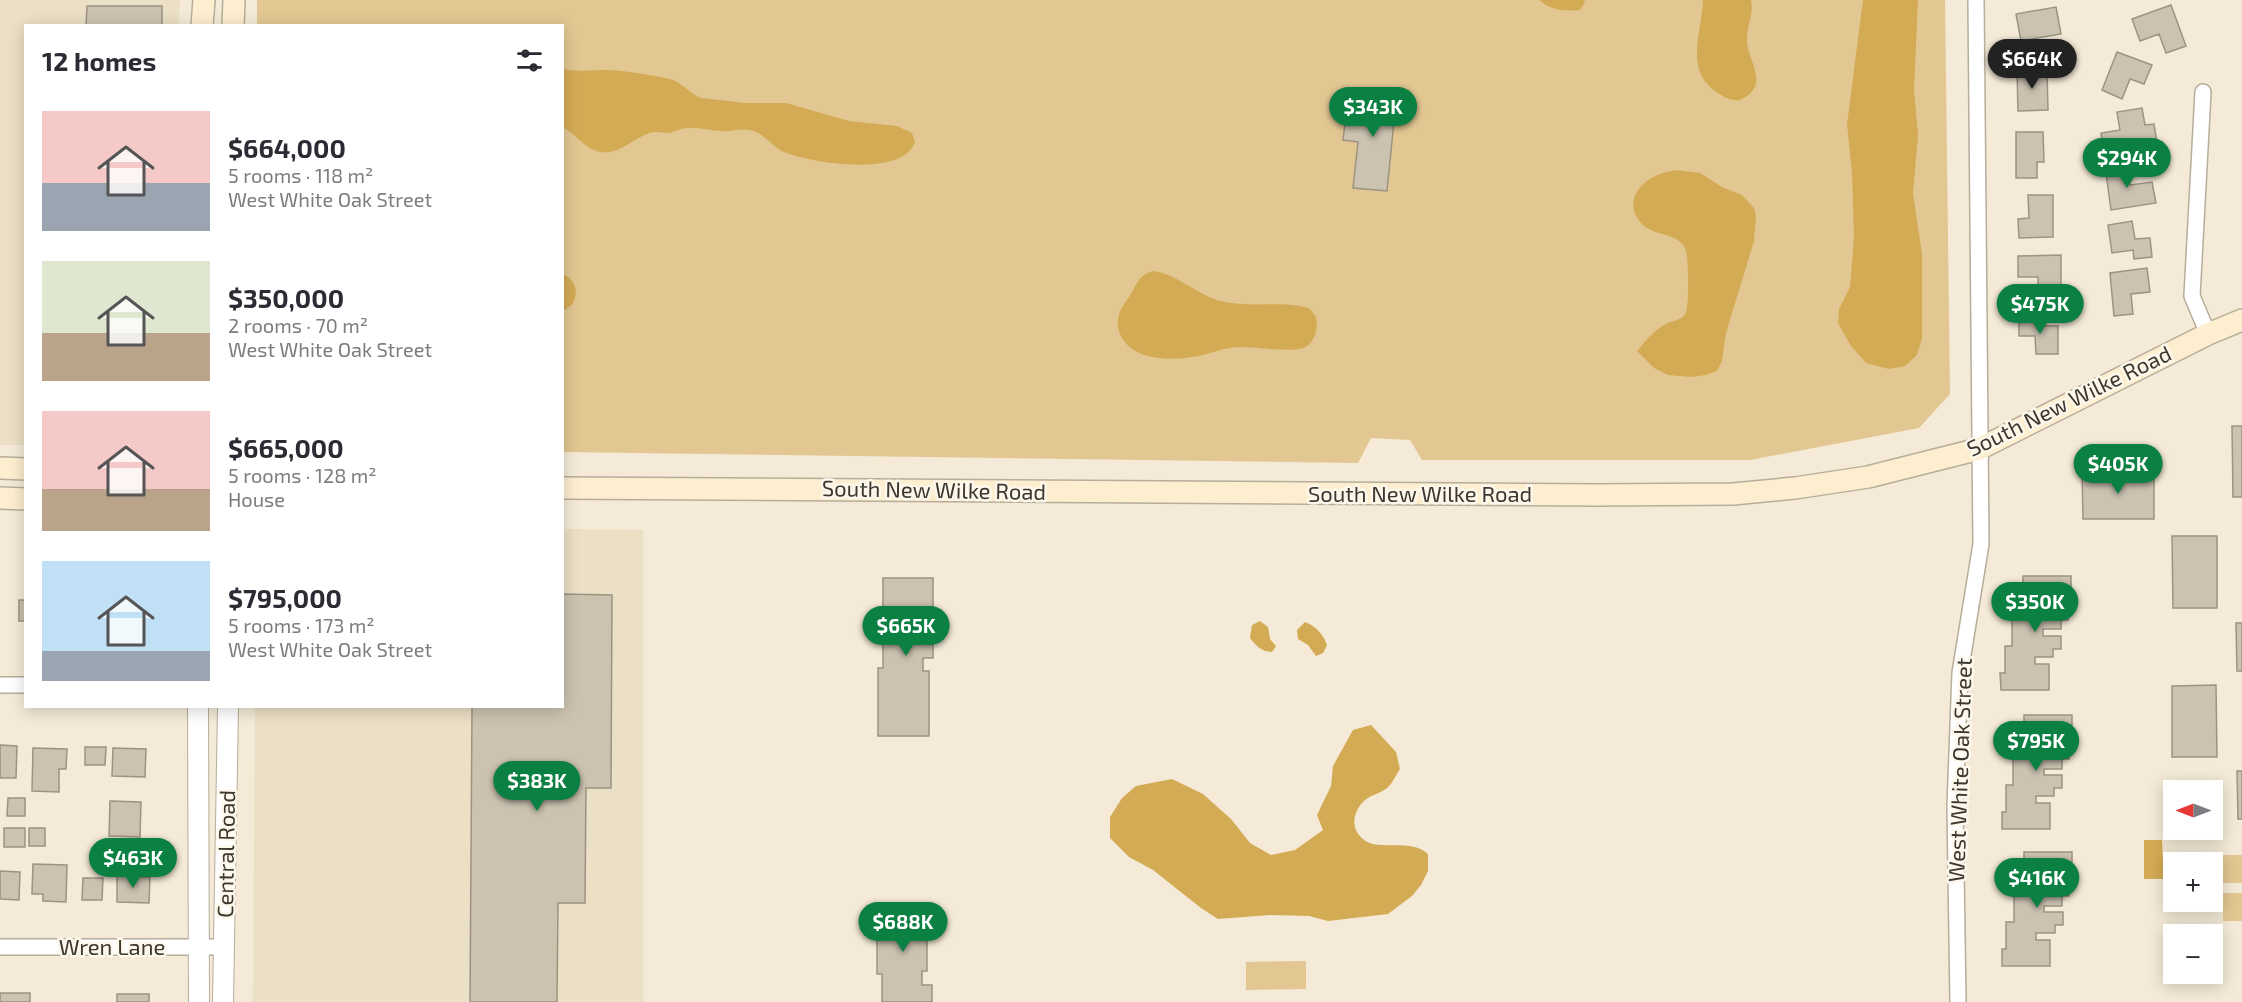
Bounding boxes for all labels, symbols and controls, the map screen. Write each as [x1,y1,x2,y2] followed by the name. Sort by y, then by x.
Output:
[1990,39,2074,90] pin: $664K
[513,44,546,77] icon: filters
[42,45,156,76] text: 12 homes
[2002,46,2062,70] text: $664K
[1331,87,1415,138] pin: $343K
[1343,94,1403,118] text: $343K
[228,132,346,163] text: $664,000
[90,135,162,207] icon: home
[2085,138,2169,189] pin: $294K
[2097,145,2157,169] text: $294K
[228,163,373,187] text: 5 rooms · 118 m²
[228,187,432,211] text: West White Oak Street
[228,282,344,313] text: $350,000
[1998,284,2082,335] pin: $475K
[90,285,162,357] icon: home
[2011,291,2069,315] text: $475K
[228,313,368,337] text: 2 rooms · 70 m²
[228,337,432,361] text: West White Oak Street
[1962,339,2175,461] street label: South New Wilke Road
[228,432,344,463] text: $665,000
[90,435,162,507] icon: home
[2076,444,2160,495] pin: $405K
[2088,451,2148,475] text: $405K
[228,463,377,487] text: 5 rooms · 128 m²
[822,474,1046,504] street label: South New Wilke Road
[1308,480,1532,506] street label: South New Wilke Road
[228,487,285,511] text: House
[228,582,342,613] text: $795,000
[1993,582,2077,633] pin: $350K
[90,585,162,657] icon: home
[2005,589,2065,613] text: $350K
[864,606,948,657] pin: $665K
[228,613,375,637] text: 5 rooms · 173 m²
[877,613,935,637] text: $665K
[228,637,432,661] text: West White Oak Street
[1942,657,1976,883] street label: West White Oak Street
[1994,721,2078,772] pin: $795K
[2007,728,2065,752] text: $795K
[495,761,579,812] pin: $383K
[507,768,567,792] text: $383K
[2163,780,2223,840] north arrow
[2163,780,2223,984] map controls
[211,790,239,918] street label: Central Road
[91,838,175,889] pin: $463K
[103,845,163,869] text: $463K
[2163,852,2223,912] button: +
[1995,858,2079,909] pin: $416K
[2008,865,2066,889] text: $416K
[861,902,945,953] pin: $688K
[873,909,934,933] text: $688K
[2163,924,2223,984] button: −
[59,933,165,959] street label: Wren Lane

